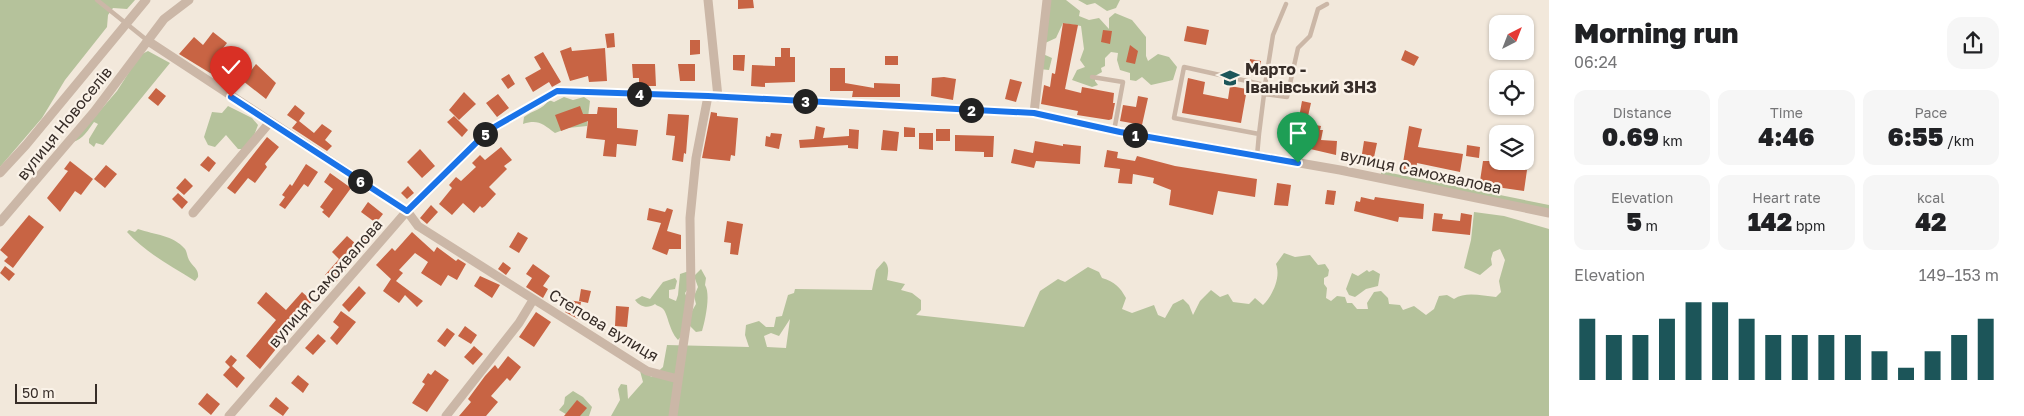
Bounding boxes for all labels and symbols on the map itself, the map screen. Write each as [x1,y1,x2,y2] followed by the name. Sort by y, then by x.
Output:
[1489,15,1534,60] north arrow
[210,46,252,97] pin
[1245,59,1377,97] place label: Марто - Іванівський ЗНЗ
[12,62,116,184] street label: вулиця Новоселів
[1219,67,1241,89] school or university icon: Марто - Іванівський ЗНЗ
[626,82,652,106] pin: 4
[792,88,818,114] pin: 3
[958,98,984,122] pin: 2
[1277,112,1319,163] pin
[472,122,498,146] pin: 5
[1122,122,1148,148] pin: 1
[1339,144,1503,198] street label: вулиця Самохвалова
[348,168,372,194] pin: 6
[264,214,386,352] street label: вулиця Самохвалова
[545,284,663,366] street label: Степова вулиця
[15,381,98,404] scale bar

